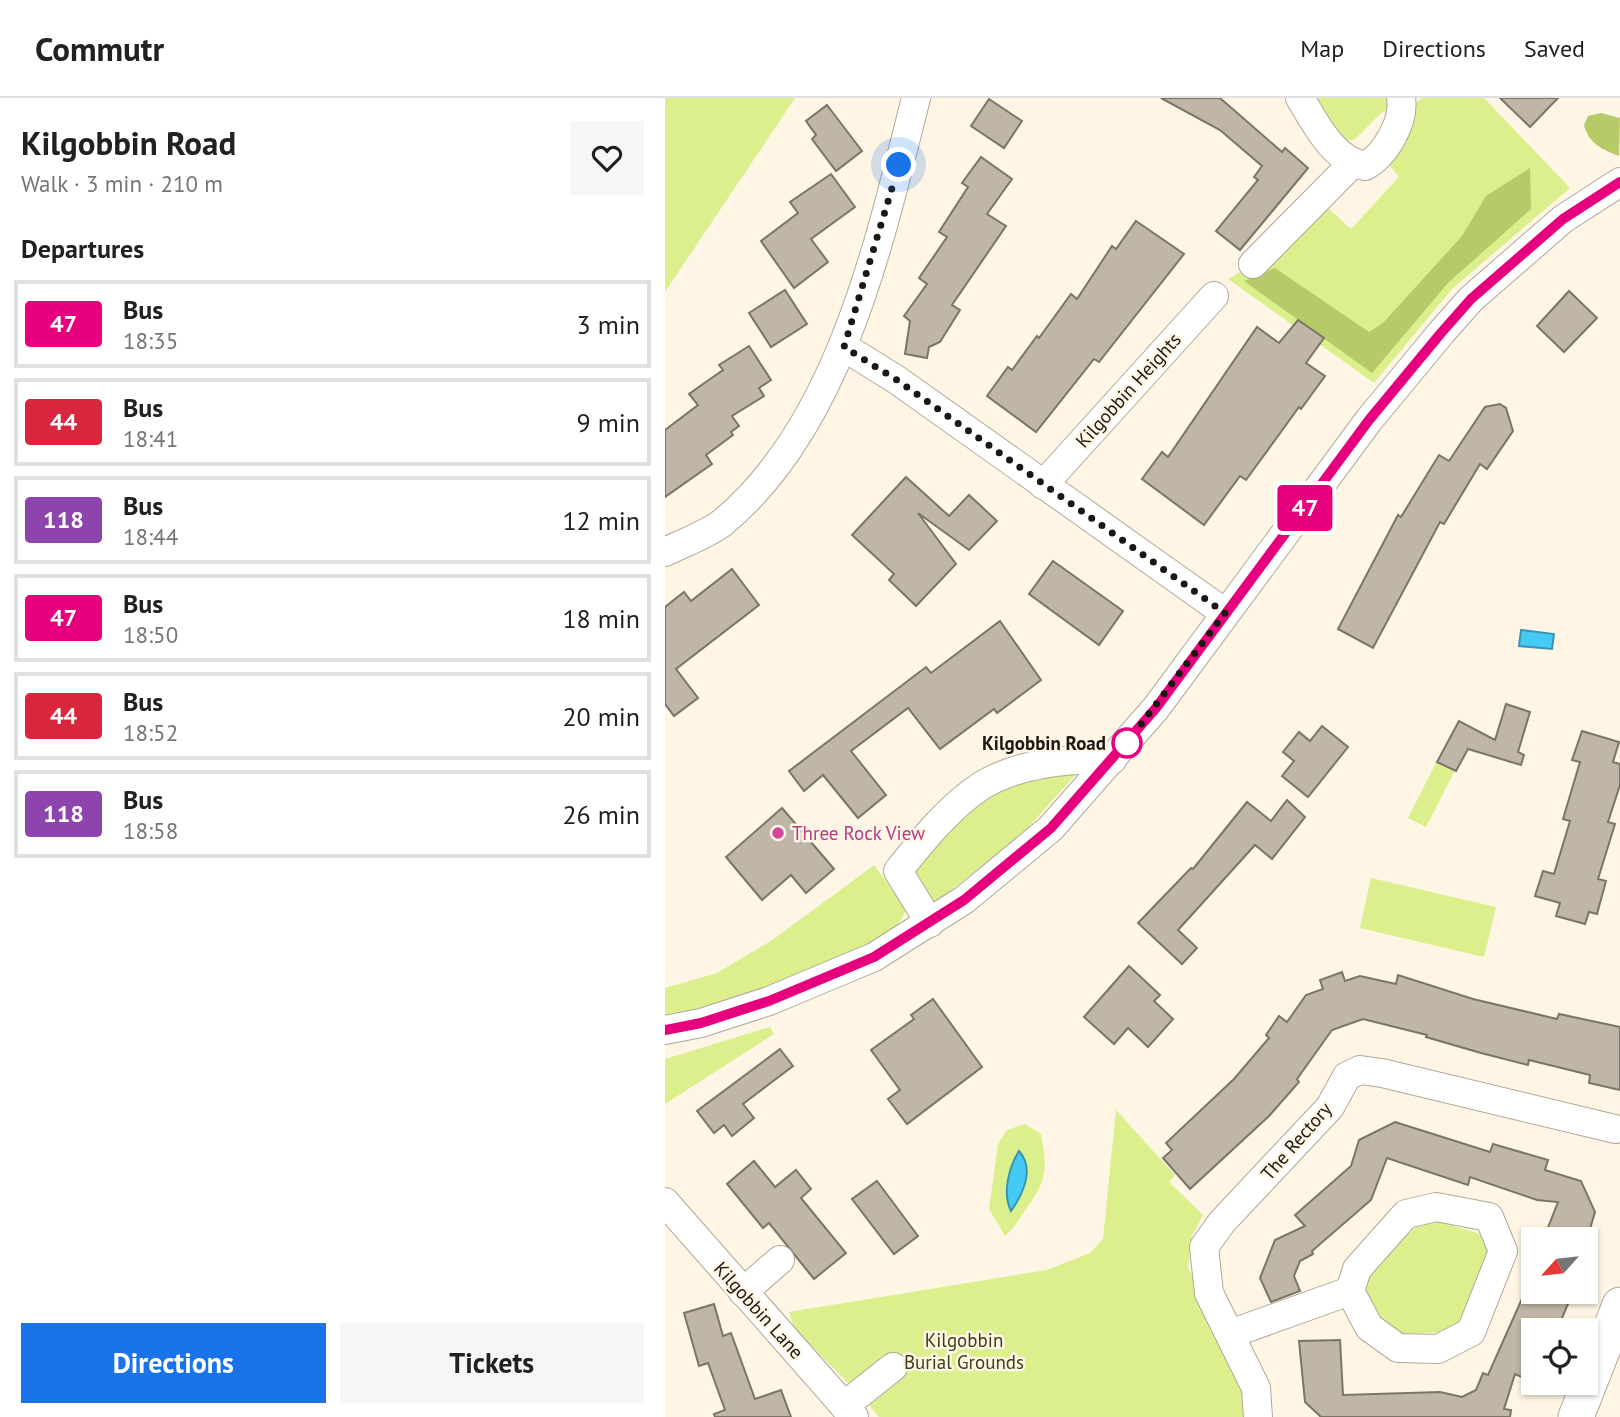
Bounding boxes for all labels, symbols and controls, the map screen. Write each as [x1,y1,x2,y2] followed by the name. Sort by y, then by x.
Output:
[35,27,164,70] text: Commutr
[1300,33,1344,64] text: Map
[1382,33,1486,64] text: Directions
[1524,33,1585,64] text: Saved
[21,121,236,164] text: Kilgobbin Road
[570,121,644,195] button: heart
[881,147,916,182] your location
[21,169,223,198] text: Walk · 3 min · 210 m
[21,232,144,265] text: Departures
[123,293,163,326] text: Bus
[50,308,77,339] text: 47
[577,308,640,341] text: 3 min
[123,326,178,355] text: 18:35
[1070,328,1186,452] street label: Kilgobbin Heights
[123,391,163,424] text: Bus
[50,406,77,437] text: 44
[577,406,640,439] text: 9 min
[123,424,178,453] text: 18:41
[1273,485,1337,531] line badge: 47
[123,489,163,522] text: Bus
[1291,492,1319,523] text: 47
[43,504,84,535] text: 118
[562,504,640,537] text: 12 min
[123,522,178,551] text: 18:44
[123,587,163,620] text: Bus
[50,602,77,633] text: 47
[562,602,640,635] text: 18 min
[123,620,178,649] text: 18:50
[123,685,163,718] text: Bus
[50,700,77,731] text: 44
[562,700,640,733] text: 20 min
[123,718,178,747] text: 18:52
[1112,728,1142,758] marker: Kilgobbin Road
[982,731,1106,755] place label: Kilgobbin Road
[123,783,163,816] text: Bus
[43,798,84,829] text: 118
[562,798,640,831] text: 26 min
[123,816,178,845] text: 18:58
[792,821,925,845] place label: Three Rock View
[770,825,786,841] marker: Three Rock View
[1256,1097,1337,1185] street label: The Rectory
[1521,1227,1598,1304] north arrow
[1521,1227,1598,1395] map controls
[709,1256,809,1364] street label: Kilgobbin Lane
[1521,1318,1598,1395] button: locate
[21,1323,326,1403] button: Directions
[340,1323,644,1403] button: Tickets
[904,1328,1024,1374] park label: Kilgobbin Burial Grounds

